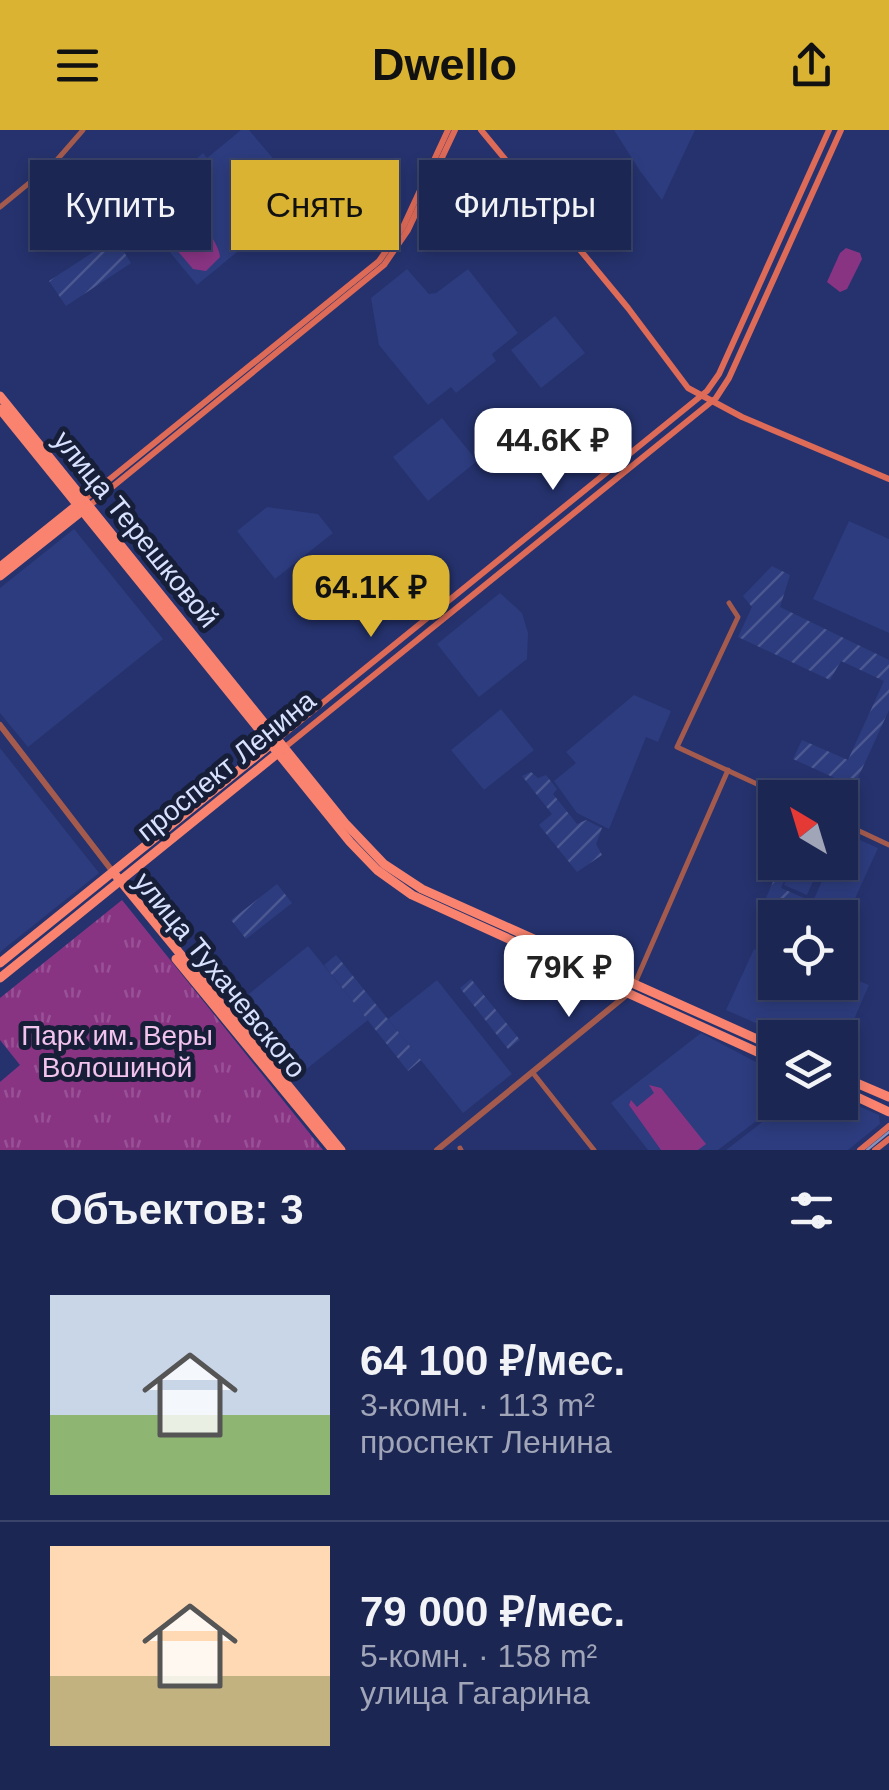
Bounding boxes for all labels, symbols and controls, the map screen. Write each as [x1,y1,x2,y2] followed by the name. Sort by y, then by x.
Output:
[50,38,105,93] icon: menu
[784,38,839,93] icon: share
[372,39,517,90] text: Dwello
[30,160,211,250] chip: Купить
[231,160,399,250] chip: Снять
[419,160,631,250] chip: Фильтры
[461,408,645,493] pin: 44.6K ₽
[497,422,609,458] text: 44.6K ₽
[47,425,225,633] street label: улица Терешковой
[279,555,463,640] pin: 64.1K ₽
[315,569,427,605] text: 64.1K ₽
[131,684,322,847] street label: проспект Ленина
[758,780,858,880] north arrow
[758,780,858,1120] map controls
[128,866,312,1084] street label: улица Тухачевского
[758,900,858,1000] button: locate
[499,935,639,1020] pin: 79K ₽
[526,949,612,985] text: 79K ₽
[21,1020,213,1083] park label: Парк им. Веры Волошиной
[758,1020,858,1120] button: layers
[784,1183,839,1238] icon: filters
[50,1186,304,1233] text: Объектов: 3
[130,1335,250,1455] icon: home
[360,1337,625,1384] text: 64 100 ₽/мес.
[360,1387,595,1423] text: 3-комн. · 113 m²
[360,1424,612,1460] text: проспект Ленина
[130,1586,250,1706] icon: home
[360,1588,625,1635] text: 79 000 ₽/мес.
[360,1638,597,1674] text: 5-комн. · 158 m²
[360,1675,590,1711] text: улица Гагарина

